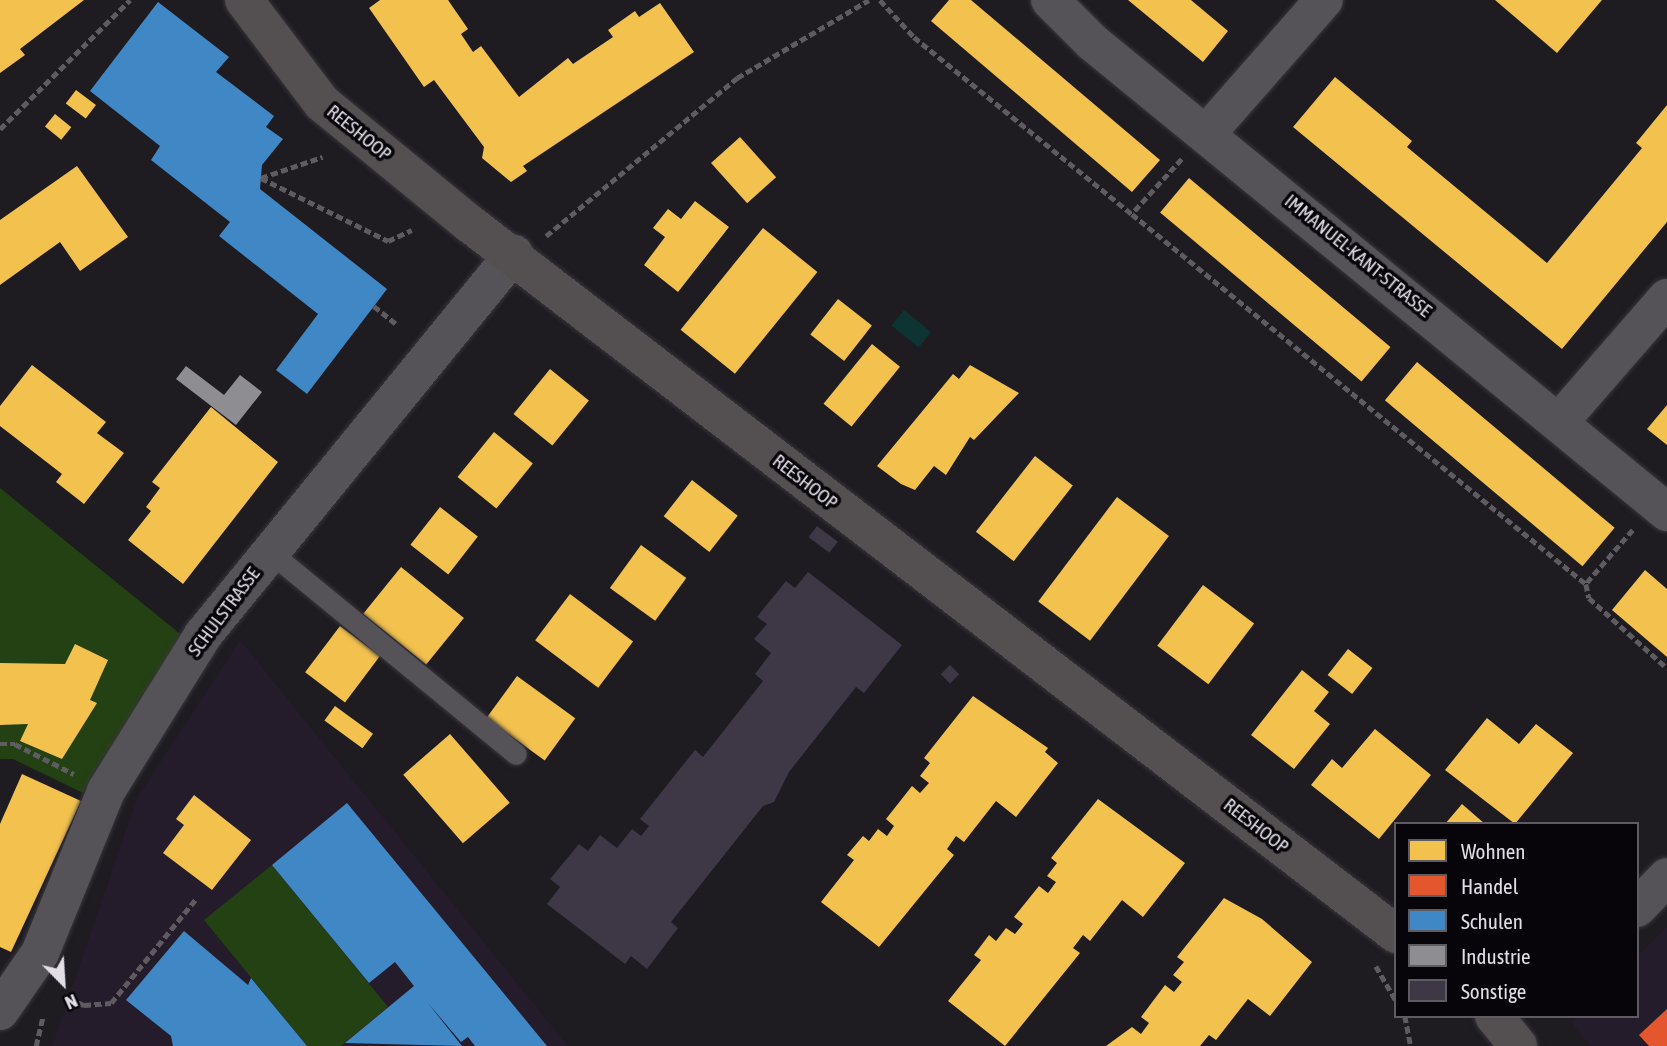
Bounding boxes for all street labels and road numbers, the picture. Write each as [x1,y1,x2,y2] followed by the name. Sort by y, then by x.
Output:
[322,100,396,166] street label: REESHOOP
[1280,190,1436,322] street label: IMMANUEL-KANT-STRASSE
[768,450,842,514] street label: REESHOOP
[183,563,265,661] street label: SCHULSTRASSE
[1219,794,1293,858] street label: REESHOOP

